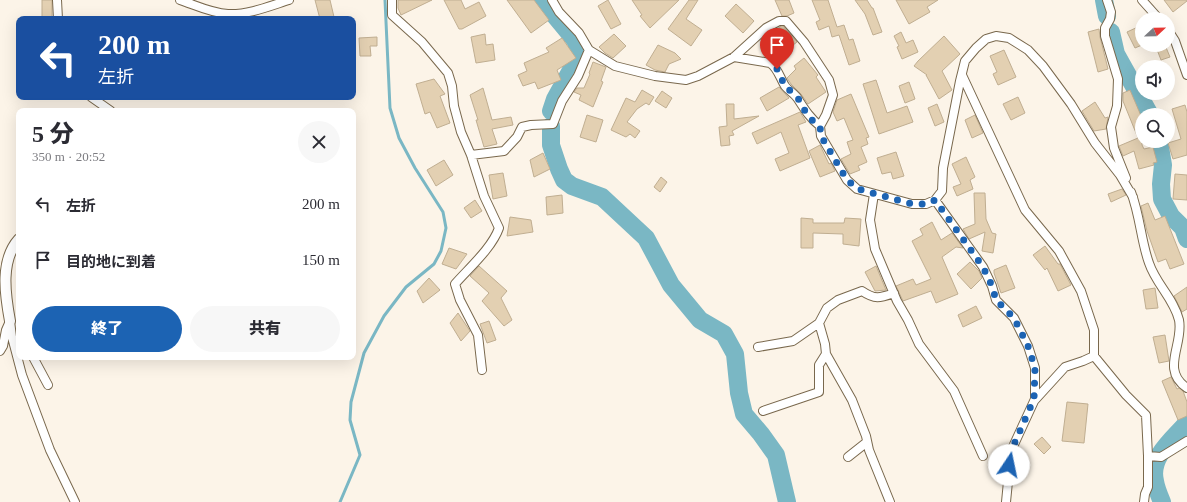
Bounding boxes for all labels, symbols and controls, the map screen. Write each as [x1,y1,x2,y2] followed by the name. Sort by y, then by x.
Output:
[1135,12,1175,52] north arrow
[1135,12,1175,148] map controls
[760,28,794,69] pin
[98,29,170,60] text: 200 m
[32,32,84,84] icon: left
[766,34,788,56] icon: arrive
[1135,60,1175,100] button: sound
[98,67,134,87] text: 左折
[1135,108,1175,148] button: search
[32,121,74,147] text: 5 分
[298,121,340,163] button: close
[32,149,105,164] text: 350 m · 20:52
[32,193,54,215] icon: left
[302,196,340,212] text: 200 m
[66,198,96,214] text: 左折
[32,249,54,271] icon: arrive
[302,252,340,268] text: 150 m
[66,254,156,270] text: 目的地に到着
[32,306,182,352] button: 終了
[190,306,340,352] button: 共有
[988,444,1030,486] position arrow

